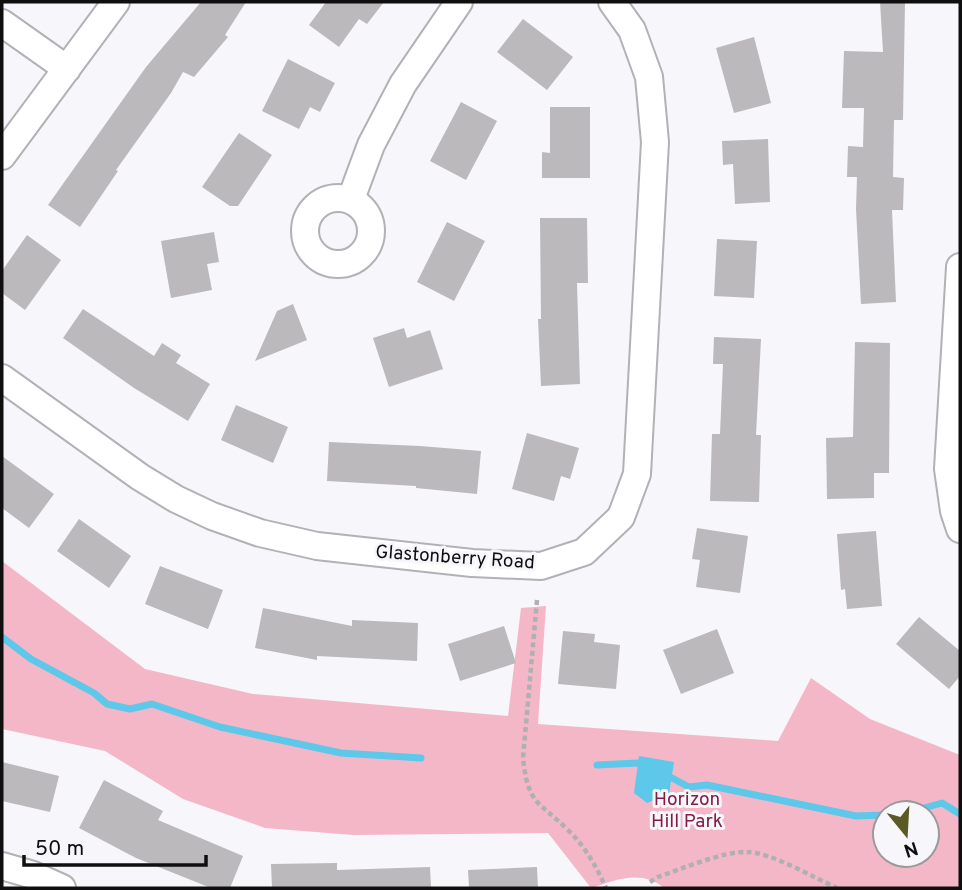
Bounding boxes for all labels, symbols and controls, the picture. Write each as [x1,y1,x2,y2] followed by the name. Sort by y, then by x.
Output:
[374,540,536,576] street label: Glastonberry Road
[651,788,723,834] park label: Horizon Hill Park
[871,799,941,869] north arrow
[24,824,206,868] scale bar
[900,835,921,862] text: N
[35,836,84,863] text: 50 m

